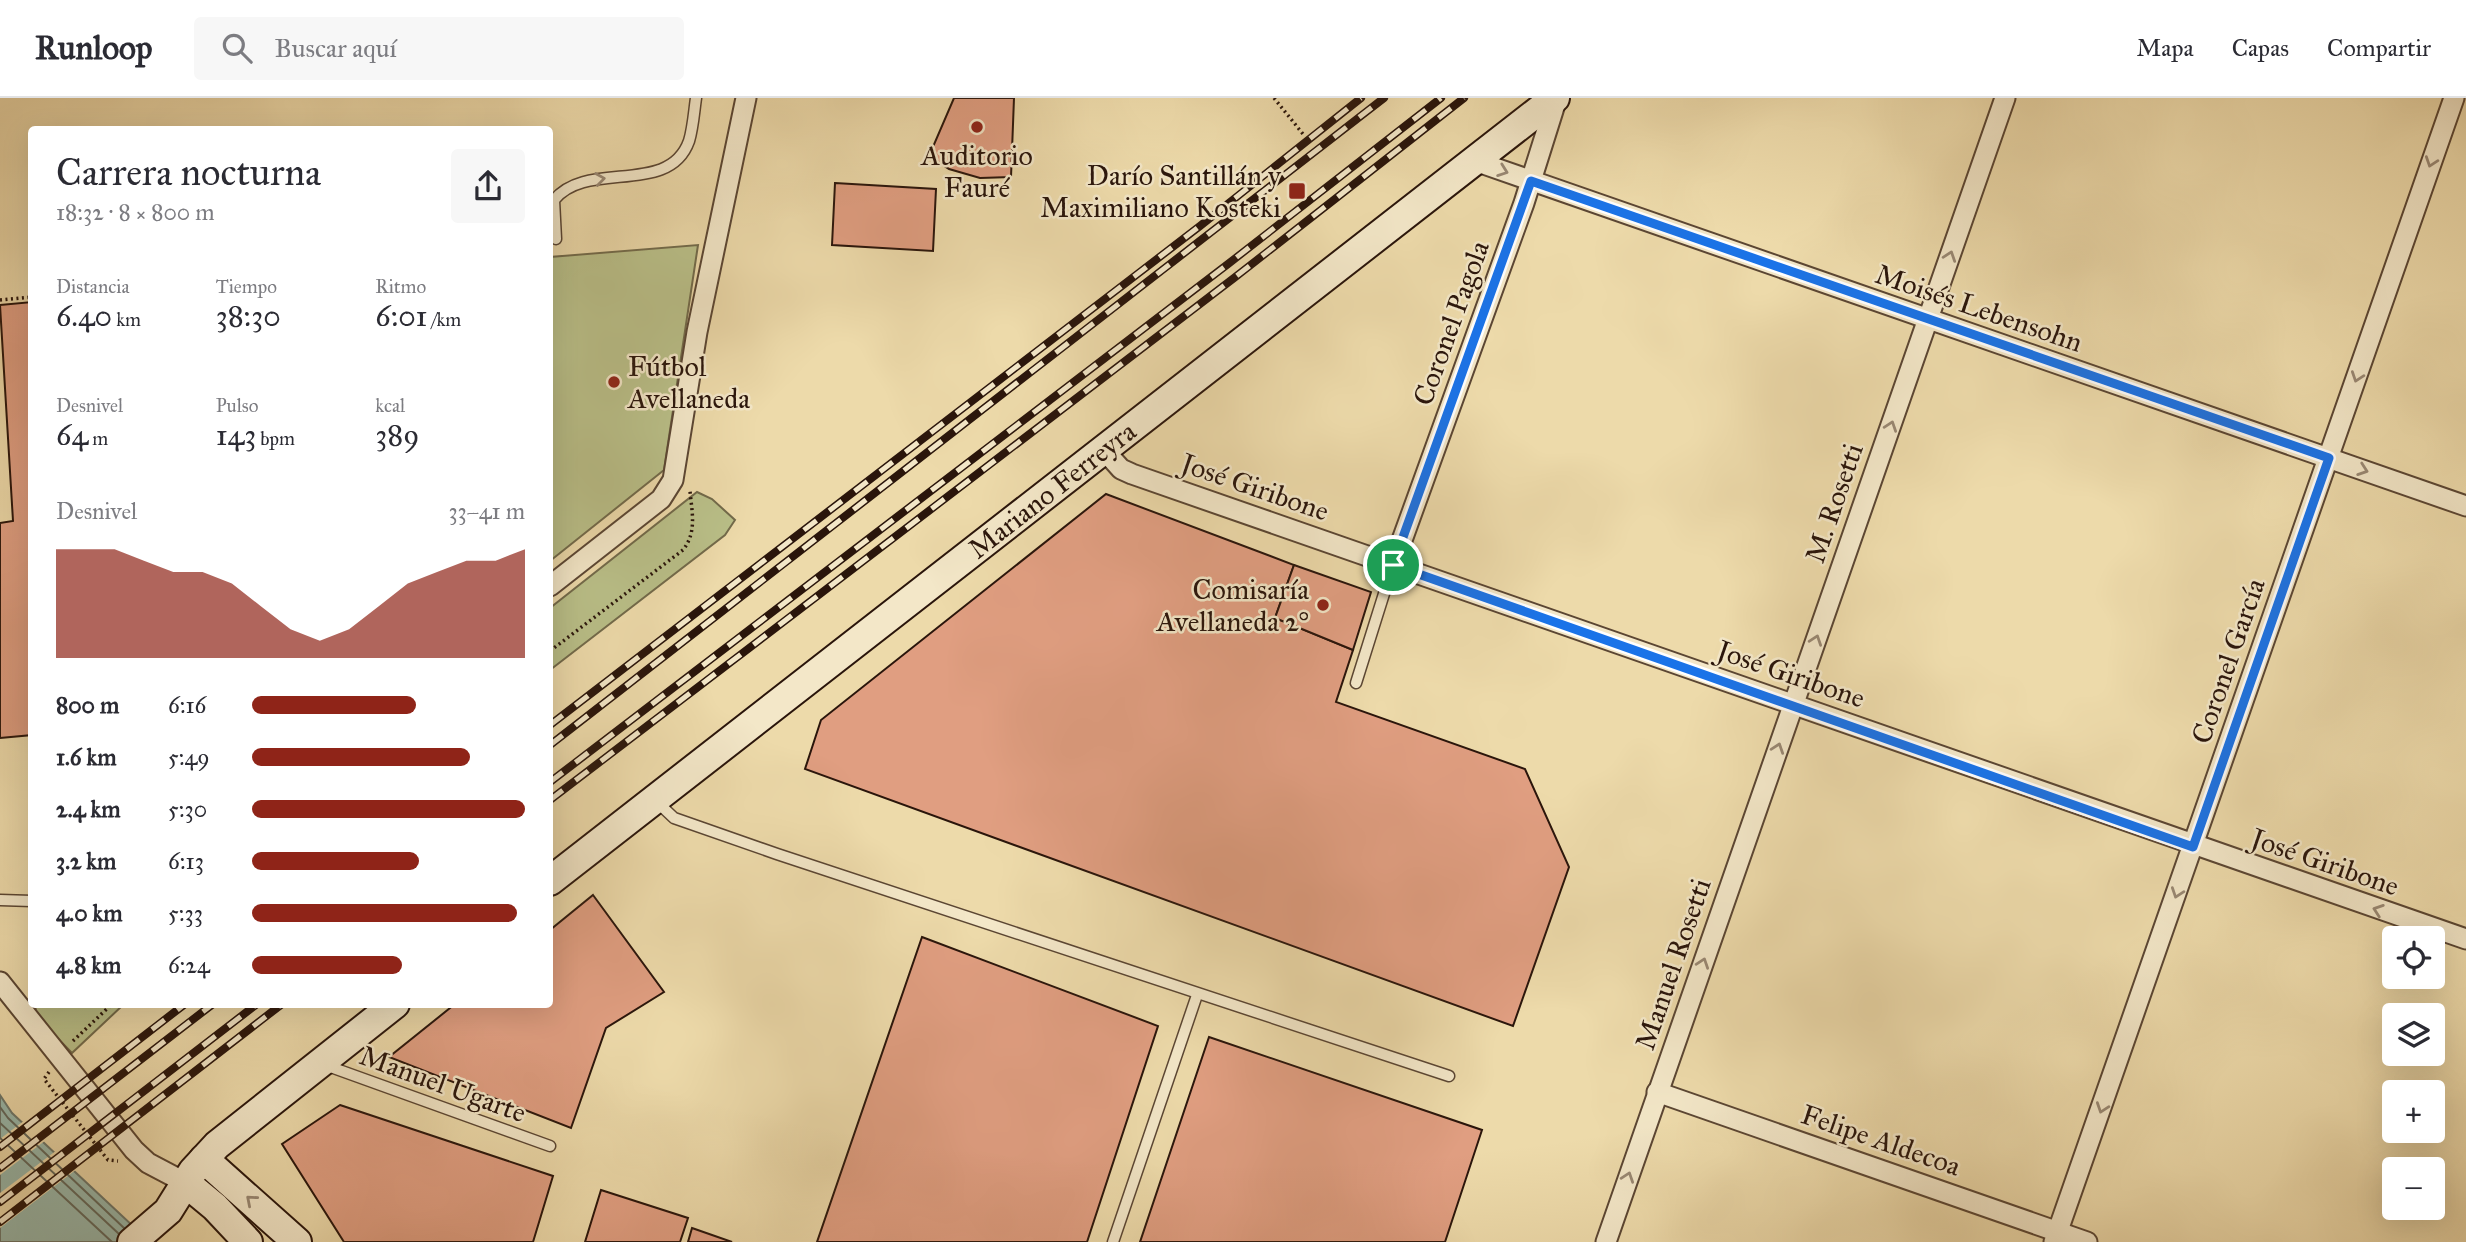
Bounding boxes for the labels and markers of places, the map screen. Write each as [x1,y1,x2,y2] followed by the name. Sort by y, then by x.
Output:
[969,119,985,135] marker: Auditorio Fauré
[920,138,1033,205] place label: Auditorio Fauré
[1040,158,1282,225] place label: Darío Santillán y Maximiliano Kosteki
[1287,181,1307,201] marker: Darío Santillán y Maximiliano Kosteki
[627,349,750,416] place label: Fútbol Avellaneda
[606,374,622,390] marker: Fútbol Avellaneda
[1363,535,1423,595] pin
[1156,572,1309,639] place label: Comisaría Avellaneda 2°
[1315,597,1331,613] marker: Comisaría Avellaneda 2°

